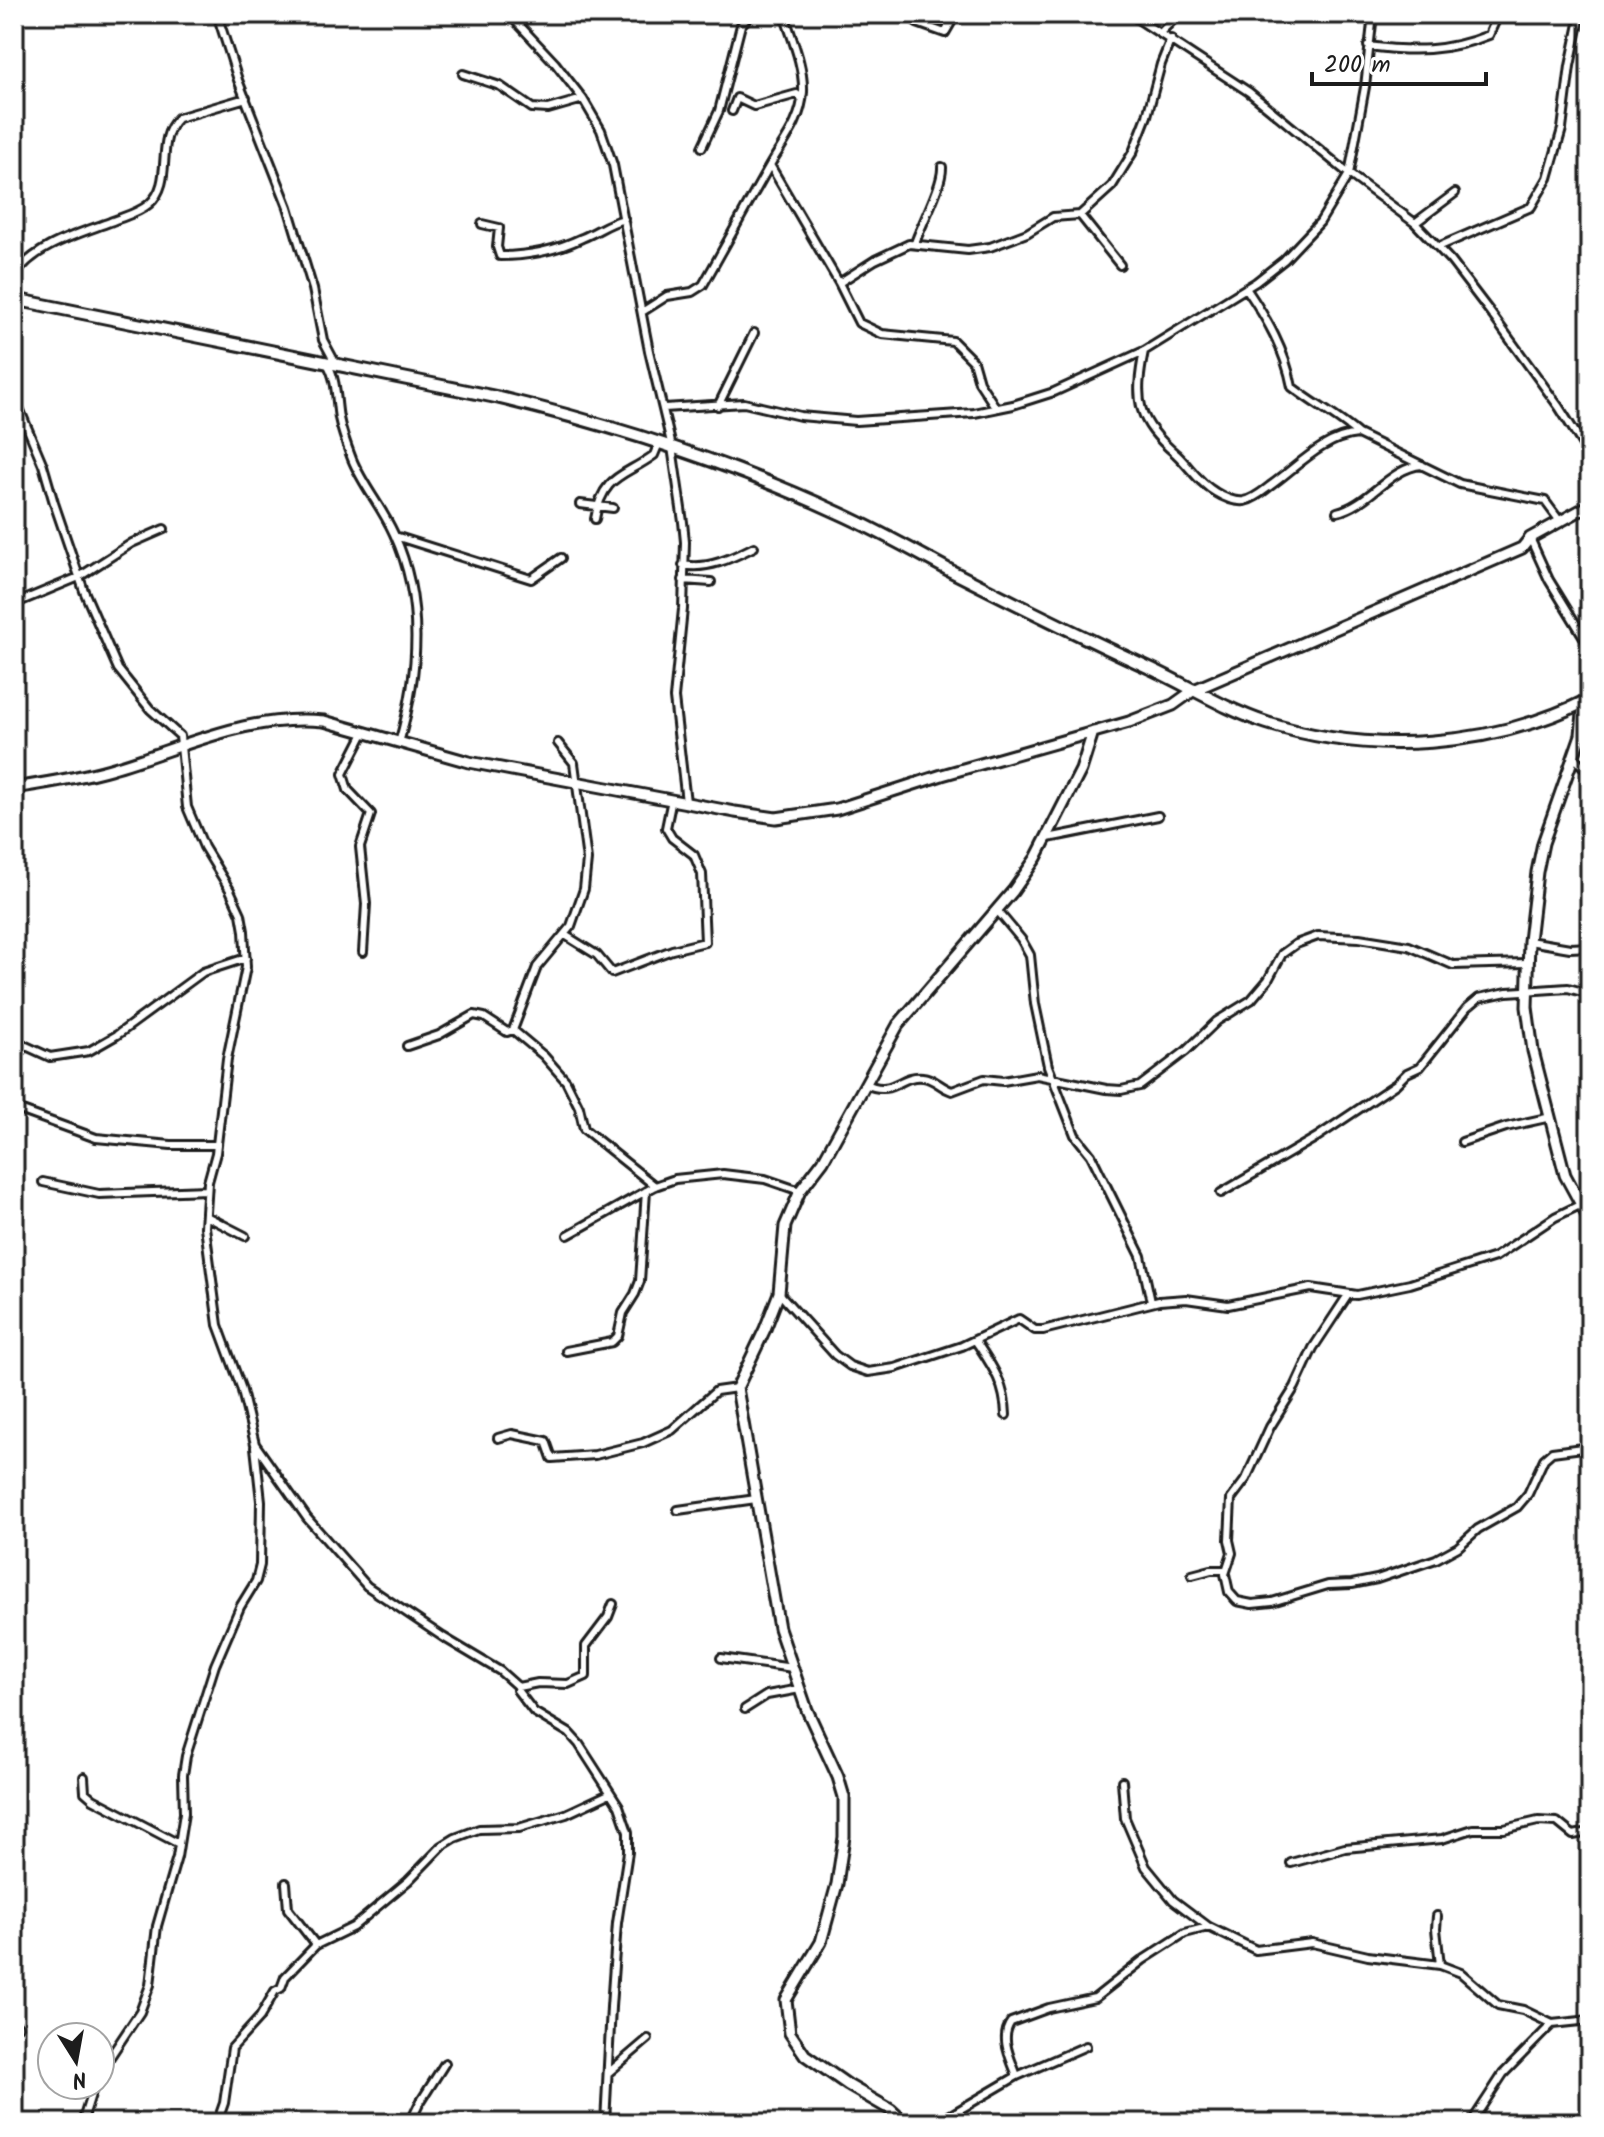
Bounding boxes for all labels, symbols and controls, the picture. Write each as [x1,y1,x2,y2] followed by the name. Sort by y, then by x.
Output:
[1312,36,1486,86] scale bar
[1324,46,1391,85] text: 200 m
[36,2021,116,2101] north arrow
[69,2060,89,2097] text: N

